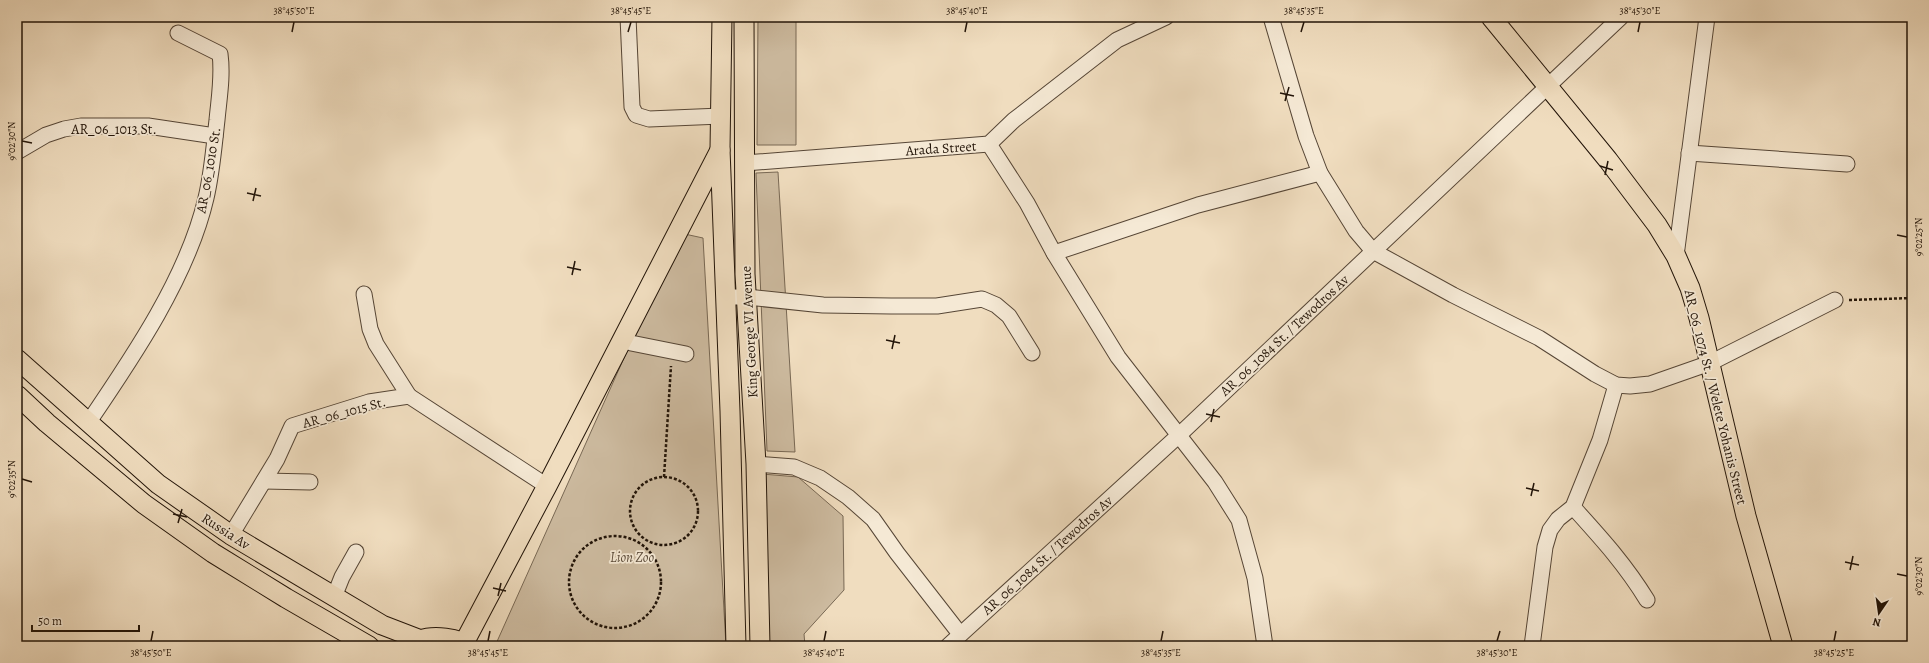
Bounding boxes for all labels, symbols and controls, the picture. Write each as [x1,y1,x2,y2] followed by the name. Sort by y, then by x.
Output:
[273,4,315,17] text: 38°45'50"E
[611,4,651,17] text: 38°45'45"E
[946,4,988,17] text: 38°45'40"E
[1284,4,1324,17] text: 38°45'35"E
[1620,4,1661,17] text: 38°45'30"E
[70,120,157,139] street label: AR_06_1013 St.
[5,121,18,161] text: 9°02'30"N
[191,126,225,216] street label: AR_06_1010 St.
[904,137,977,161] street label: Arada Street
[1912,218,1925,256] text: 9°02'25"N
[737,266,762,398] street label: King George VI Avenue
[1215,270,1353,401] street label: AR_06_1084 St. / Tewodros Av
[1679,287,1752,507] street label: AR_06_1074 St. / Welete Yohanis Street
[299,392,388,433] street label: AR_06_1015 St.
[5,460,18,498] text: 9°02'35"N
[977,491,1117,620] street label: AR_06_1084 St. / Tewodros Av
[198,509,254,555] street label: Russia Av
[610,548,654,567] park label: Lion Zoo
[1912,556,1925,596] text: 9°02'30"N
[1859,593,1899,633] north arrow
[32,607,139,633] scale bar
[38,613,62,629] text: 50 m
[1871,614,1882,630] text: N
[130,646,172,659] text: 38°45'50"E
[468,646,508,659] text: 38°45'45"E
[803,646,845,659] text: 38°45'40"E
[1141,646,1181,659] text: 38°45'35"E
[1477,646,1518,659] text: 38°45'30"E
[1814,646,1854,659] text: 38°45'25"E

